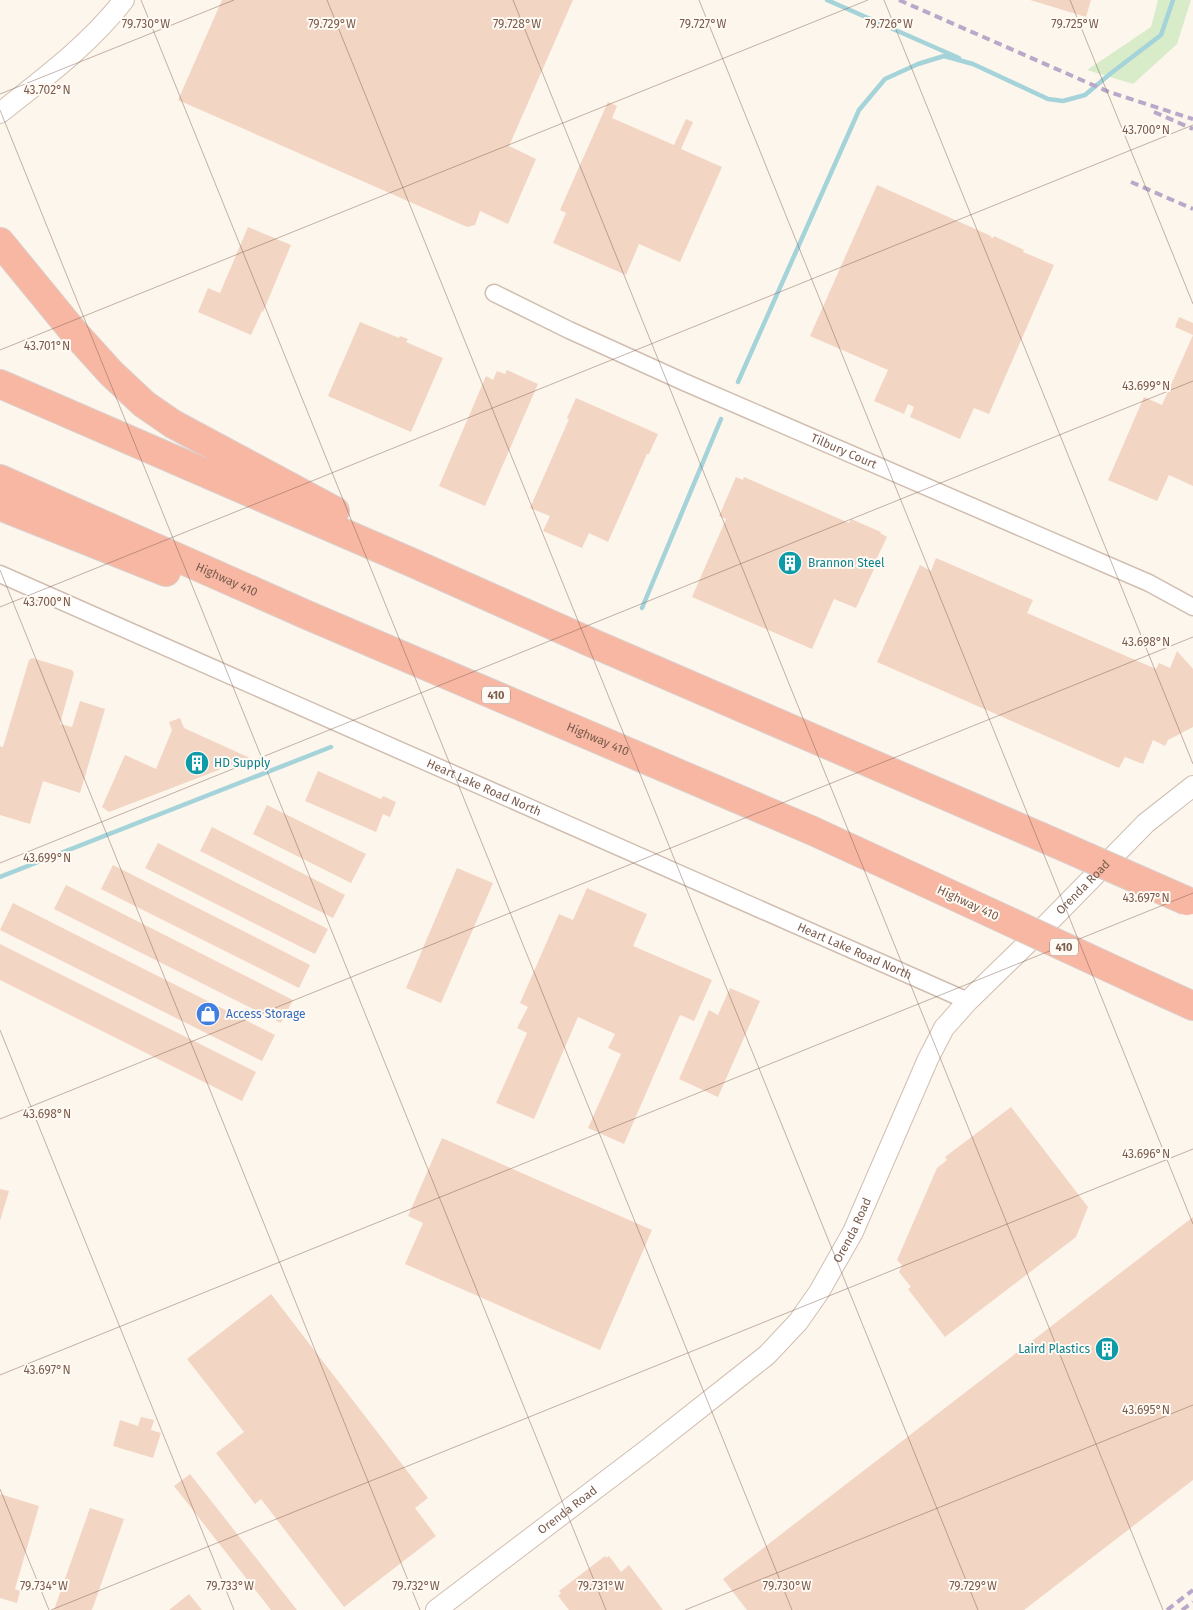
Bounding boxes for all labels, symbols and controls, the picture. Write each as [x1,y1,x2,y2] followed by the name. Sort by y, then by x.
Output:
[122,17,170,31] text: 79.730°W
[308,17,356,31] text: 79.729°W
[493,17,541,31] text: 79.728°W
[680,17,727,31] text: 79.727°W
[865,17,913,31] text: 79.726°W
[1051,17,1099,31] text: 79.725°W
[23,83,71,97] text: 43.702°N
[1122,123,1170,137] text: 43.700°N
[24,339,70,353] text: 43.701°N
[1122,379,1170,393] text: 43.699°N
[809,431,880,472] street label: Tilbury Court
[777,550,803,576] building icon: Brannon Steel
[808,556,885,570] place label: Brannon Steel
[194,560,260,599] street label: Highway 410
[23,595,71,609] text: 43.700°N
[1122,635,1170,649] text: 43.698°N
[482,686,510,704] road number: 410
[565,720,631,759] street label: Highway 410
[184,750,210,776] building icon: HD Supply
[214,756,270,770] place label: HD Supply
[425,756,543,819] street label: Heart Lake Road North
[23,851,71,865] text: 43.699°N
[1053,857,1113,917] street label: Orenda Road
[935,883,1001,923] street label: Highway 410
[1122,891,1170,905] text: 43.697°N
[795,920,914,982] street label: Heart Lake Road North
[1050,939,1078,956] road number: 410
[195,1001,221,1027] shop icon: Access Storage
[226,1007,306,1021] place label: Access Storage
[23,1107,71,1121] text: 43.698°N
[1122,1147,1170,1161] text: 43.696°N
[830,1196,874,1265] street label: Orenda Road
[1094,1336,1120,1362] building icon: Laird Plastics
[1018,1342,1090,1356] place label: Laird Plastics
[23,1363,71,1377] text: 43.697°N
[1122,1403,1170,1417] text: 43.695°N
[535,1483,600,1537] street label: Orenda Road
[20,1579,68,1593] text: 79.734°W
[206,1579,254,1593] text: 79.733°W
[392,1579,440,1593] text: 79.732°W
[578,1579,624,1593] text: 79.731°W
[763,1579,811,1593] text: 79.730°W
[949,1579,997,1593] text: 79.729°W

